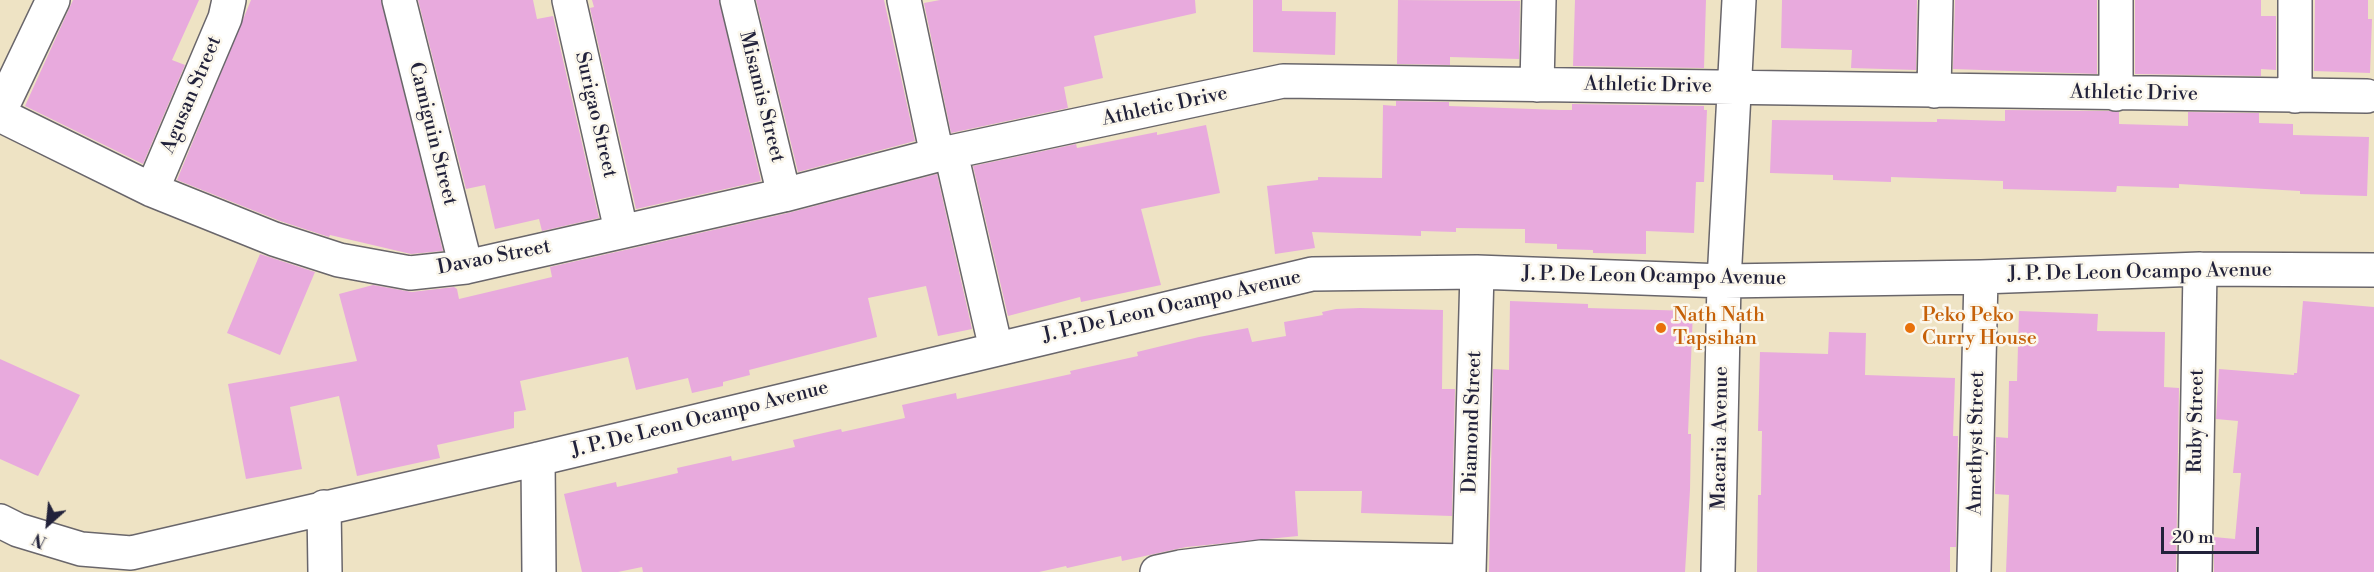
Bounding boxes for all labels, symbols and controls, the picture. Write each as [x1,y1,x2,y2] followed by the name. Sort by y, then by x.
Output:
[733,29,789,165] street label: Misamis Street
[156,33,228,157] street label: Agusan Street
[569,50,621,180] street label: Surigao Street
[403,60,461,208] street label: Camiguin Street
[1584,73,1712,99] street label: Athletic Drive
[2070,81,2198,107] street label: Athletic Drive
[1100,82,1230,132] street label: Athletic Drive
[435,235,553,281] street label: Davao Street
[2008,259,2272,287] street label: J. P. De Leon Ocampo Avenue
[1522,263,1786,291] street label: J. P. De Leon Ocampo Avenue
[1041,266,1303,348] street label: J. P. De Leon Ocampo Avenue
[1673,304,1765,351] place label: Nath Nath Tapsihan
[1922,304,2037,351] place label: Peko Peko Curry House
[1654,321,1668,335] marker: Nath Nath Tapsihan
[1903,321,1917,335] marker: Peko Peko Curry House
[1459,350,1487,494] street label: Diamond Street
[1708,366,1734,510] street label: Macaria Avenue
[2184,369,2210,473] street label: Ruby Street
[1964,371,1990,515] street label: Amethyst Street
[569,376,831,464] street label: J. P. De Leon Ocampo Avenue
[18,494,78,554] north arrow
[2164,515,2262,553] scale bar
[2172,526,2214,549] text: 20 m
[30,528,50,552] text: N

